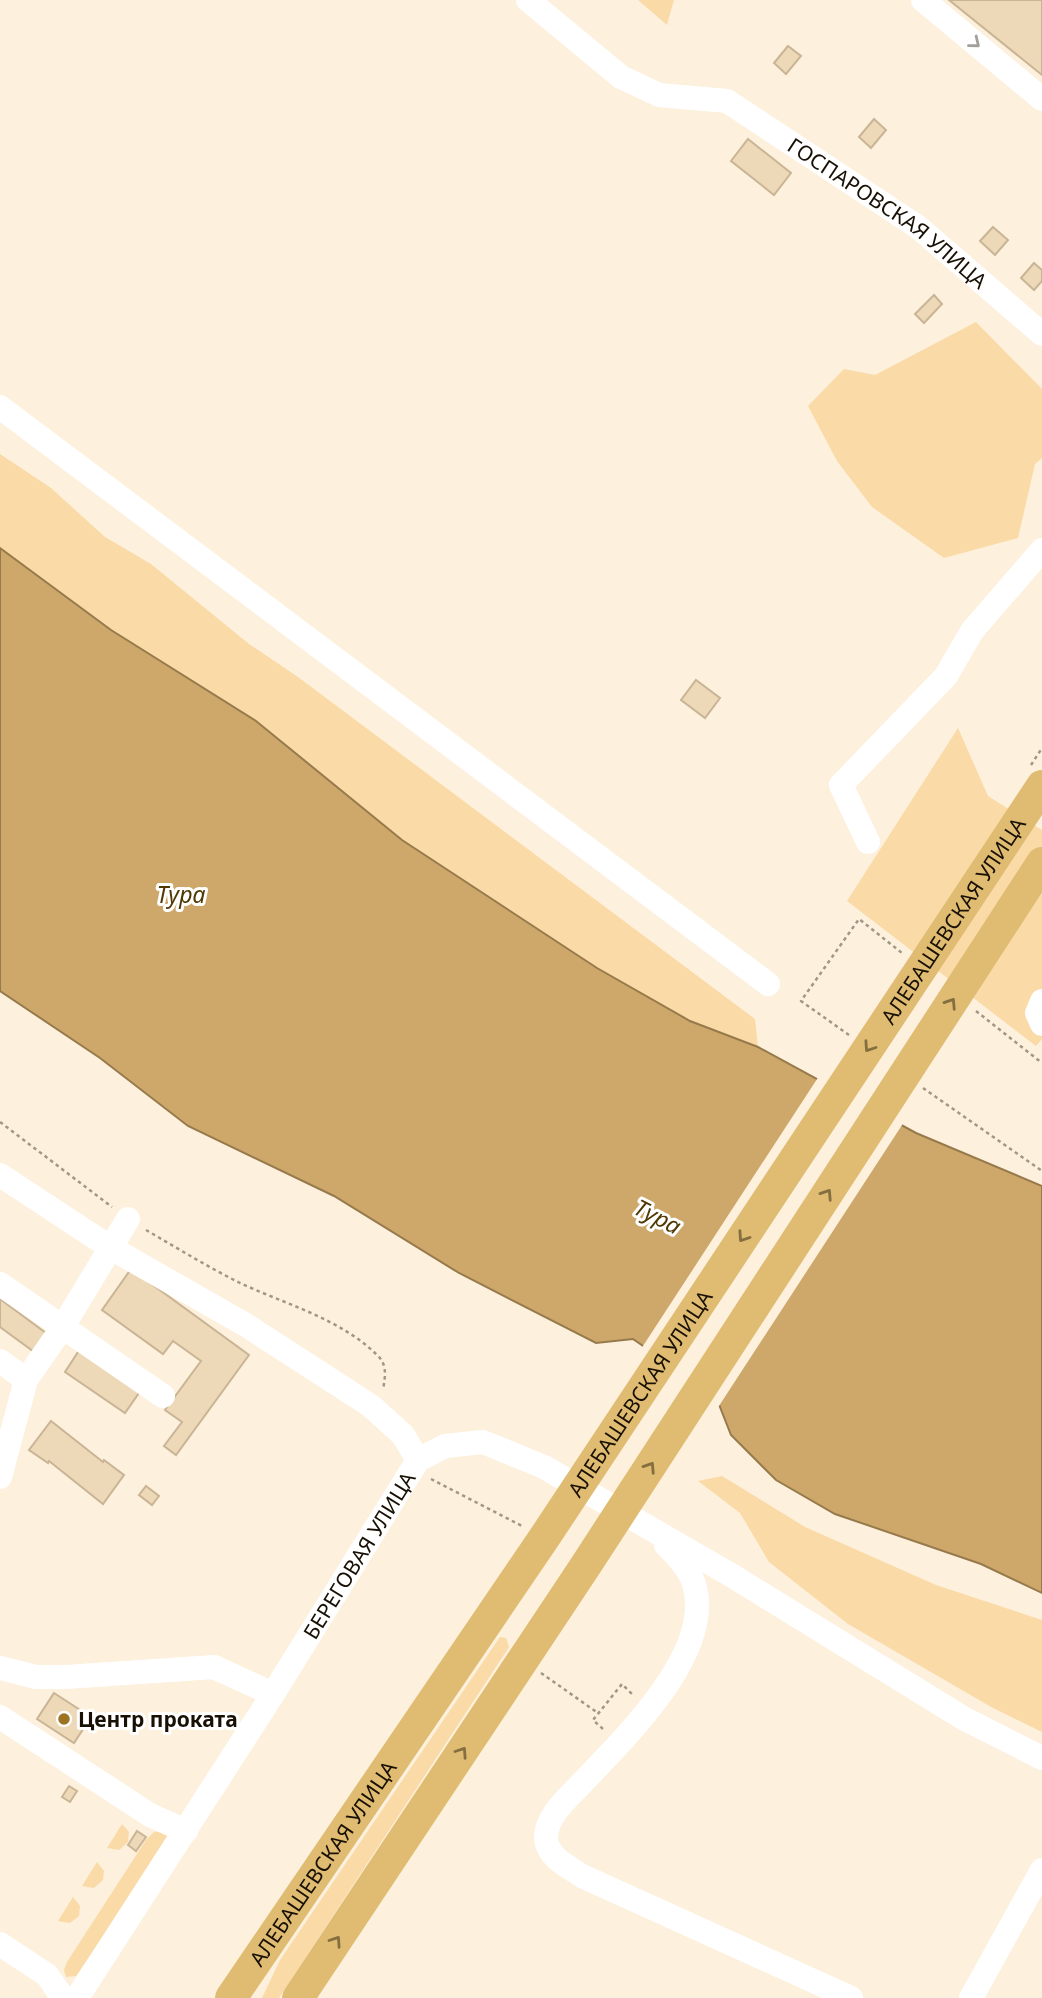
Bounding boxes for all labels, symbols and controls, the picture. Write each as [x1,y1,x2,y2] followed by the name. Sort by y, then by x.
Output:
[968,35,980,48] one-way arrow
[783,131,994,295] street label: ГОСПАРОВСКАЯ УЛИЦА
[874,811,1032,1029] street label: АЛЕБАШЕВСКАЯ УЛИЦА
[157,878,205,910] water label: Тура
[943,998,956,1011] one-way arrow
[865,1039,877,1052] one-way arrow
[819,1189,831,1202] one-way arrow
[629,1191,687,1241] water label: Тура
[739,1229,752,1242] one-way arrow
[561,1284,719,1502] street label: АЛЕБАШЕВСКАЯ УЛИЦА
[641,1462,654,1475] one-way arrow
[297,1466,422,1644] street label: БЕРЕГОВАЯ УЛИЦА
[78,1705,238,1733] place label: Центр проката
[56,1711,72,1727] marker: Центр проката
[454,1747,466,1760] one-way arrow
[243,1755,403,1971] street label: АЛЕБАШЕВСКАЯ УЛИЦА
[328,1936,340,1949] one-way arrow

